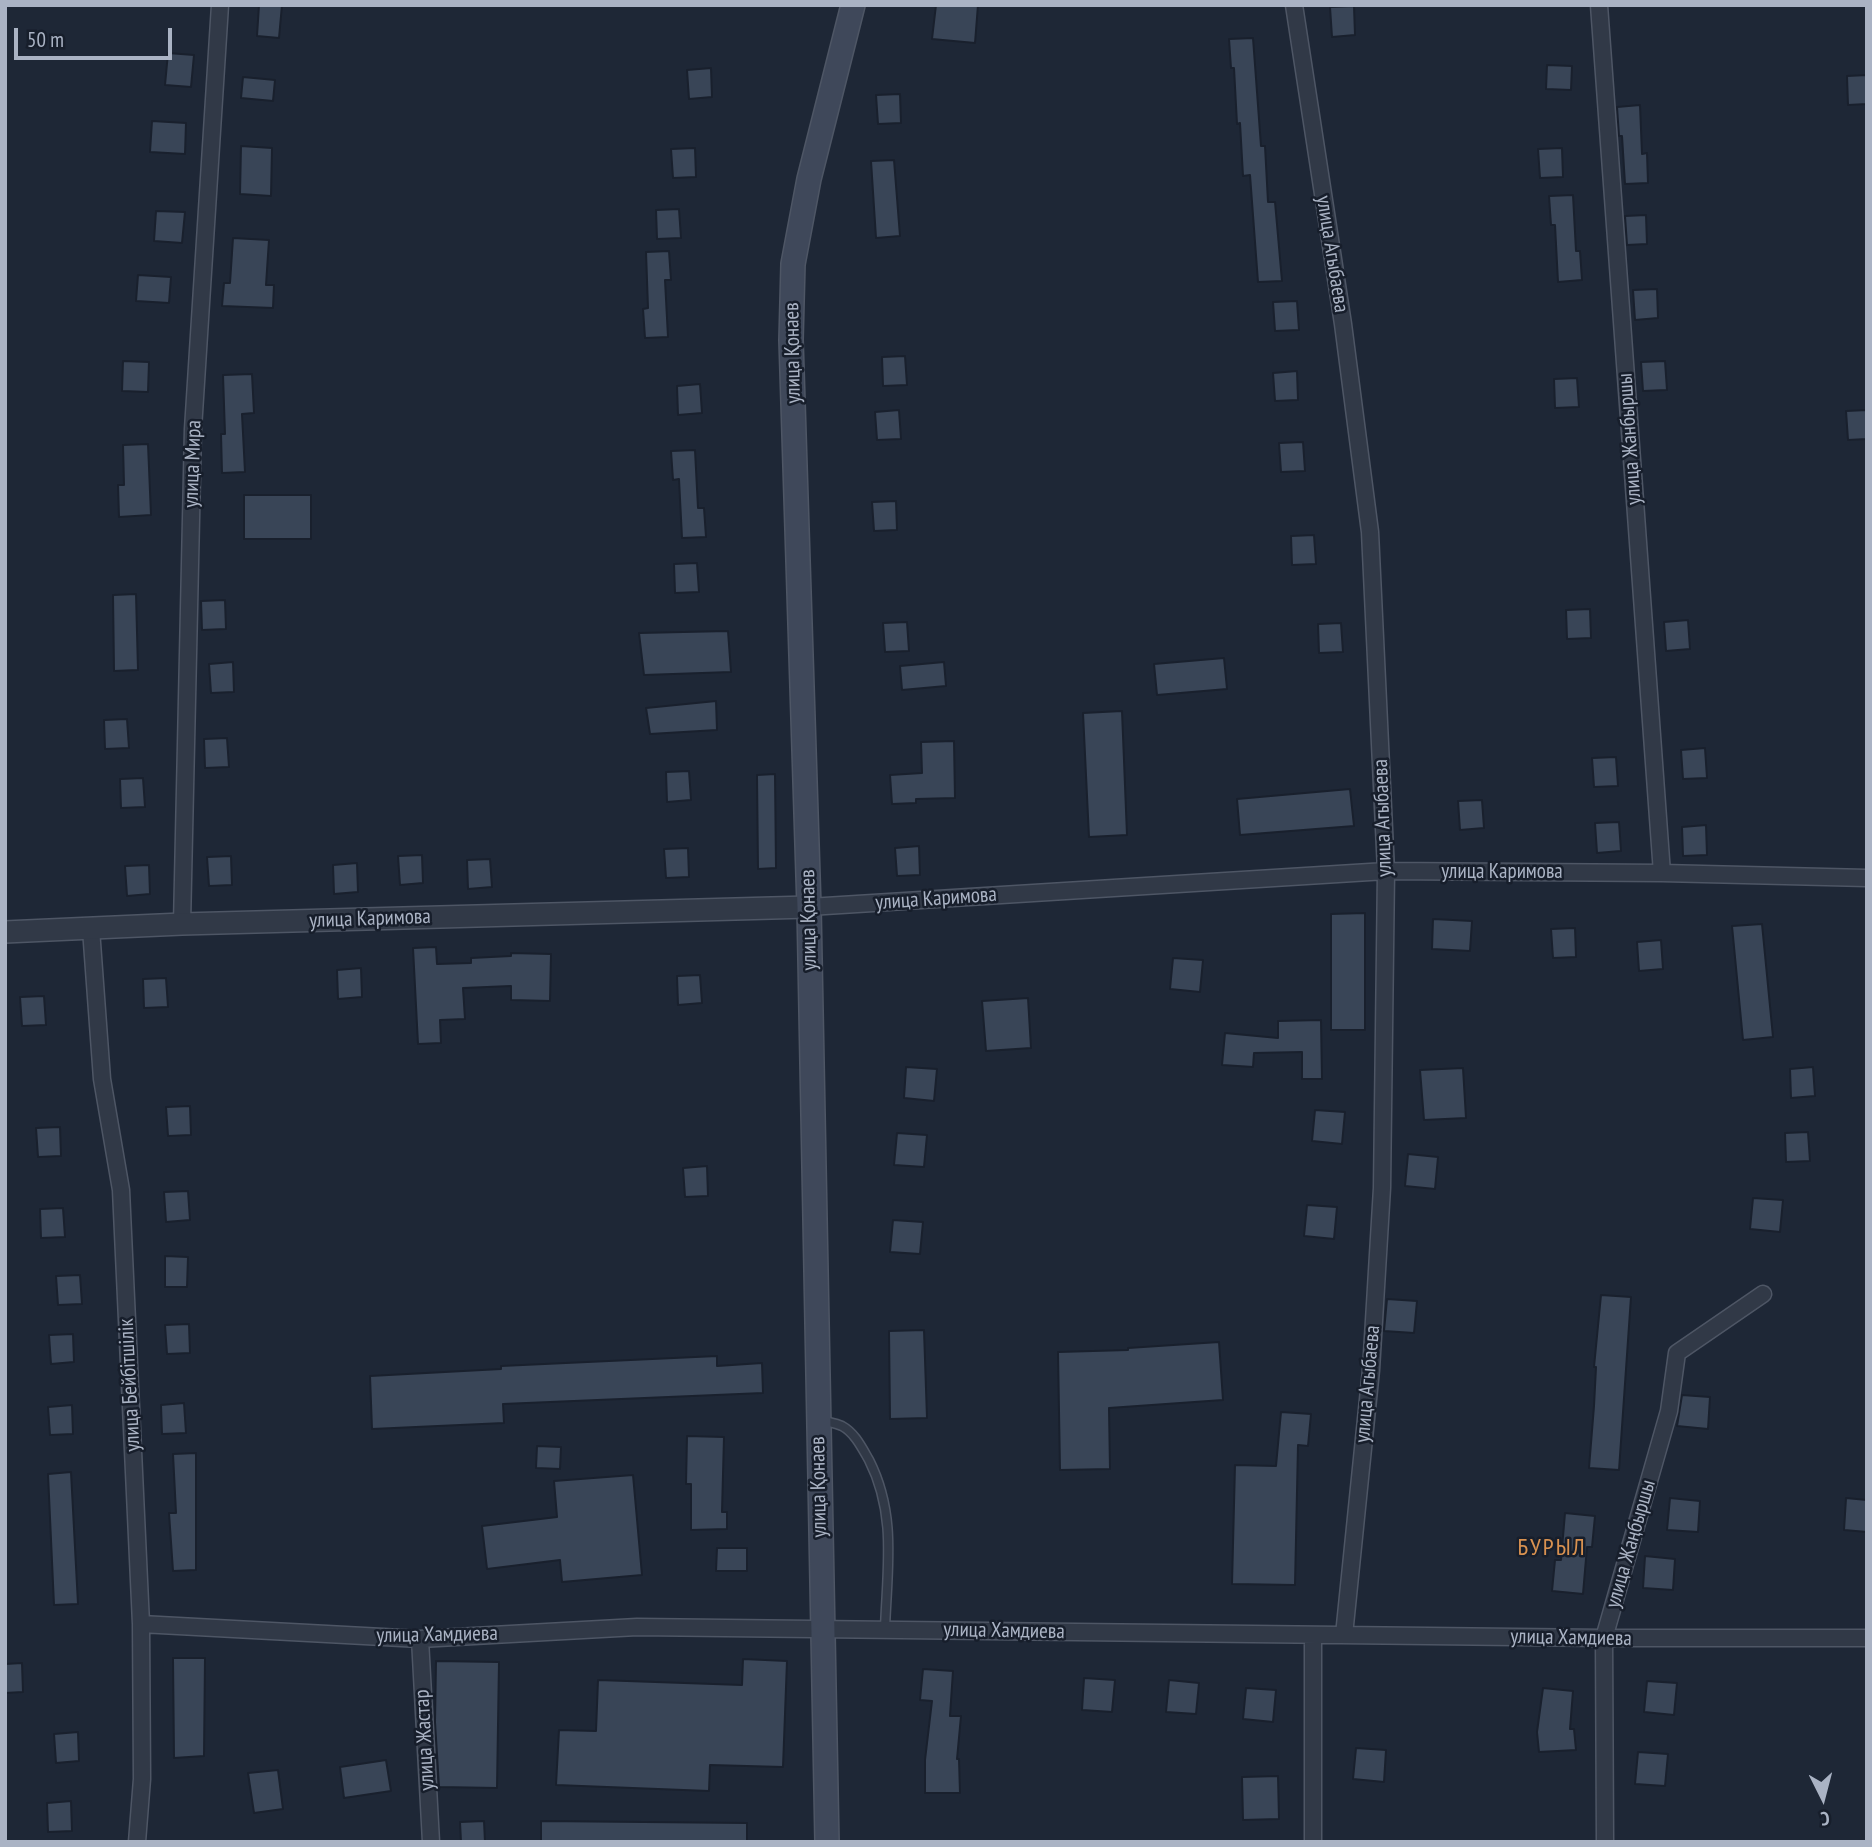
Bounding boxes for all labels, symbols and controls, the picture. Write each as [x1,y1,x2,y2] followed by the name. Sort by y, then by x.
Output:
[18,14,175,58] scale bar
[27,26,64,53] text: 50 m
[1310,194,1354,314] street label: улица Агыбаева
[780,302,806,404] street label: улица Қонаев
[1613,372,1647,506] street label: улица Жанбыршы
[179,420,207,508] street label: улица Мира
[1368,759,1398,877] street label: улица Агыбаева
[1441,859,1563,885] street label: улица Каримова
[796,869,822,971] street label: улица Қонаев
[875,882,997,916] street label: улица Каримова
[309,904,431,934] street label: улица Каримова
[114,1318,146,1452] street label: улица Бейбітшілік
[1350,1324,1386,1444] street label: улица Агыбаева
[806,1436,832,1538] street label: улица Қонаев
[1601,1477,1661,1611] street label: улица Жаңбыршы
[1518,1534,1586,1562] district label: БУРЫЛ
[943,1617,1065,1645] street label: улица Хамдиева
[376,1621,498,1649] street label: улица Хамдиева
[1510,1624,1632,1652] street label: улица Хамдиева
[410,1689,440,1791] street label: улица Жастар
[1788,1763,1858,1833] north arrow
[1820,1806,1831,1831] text: С

